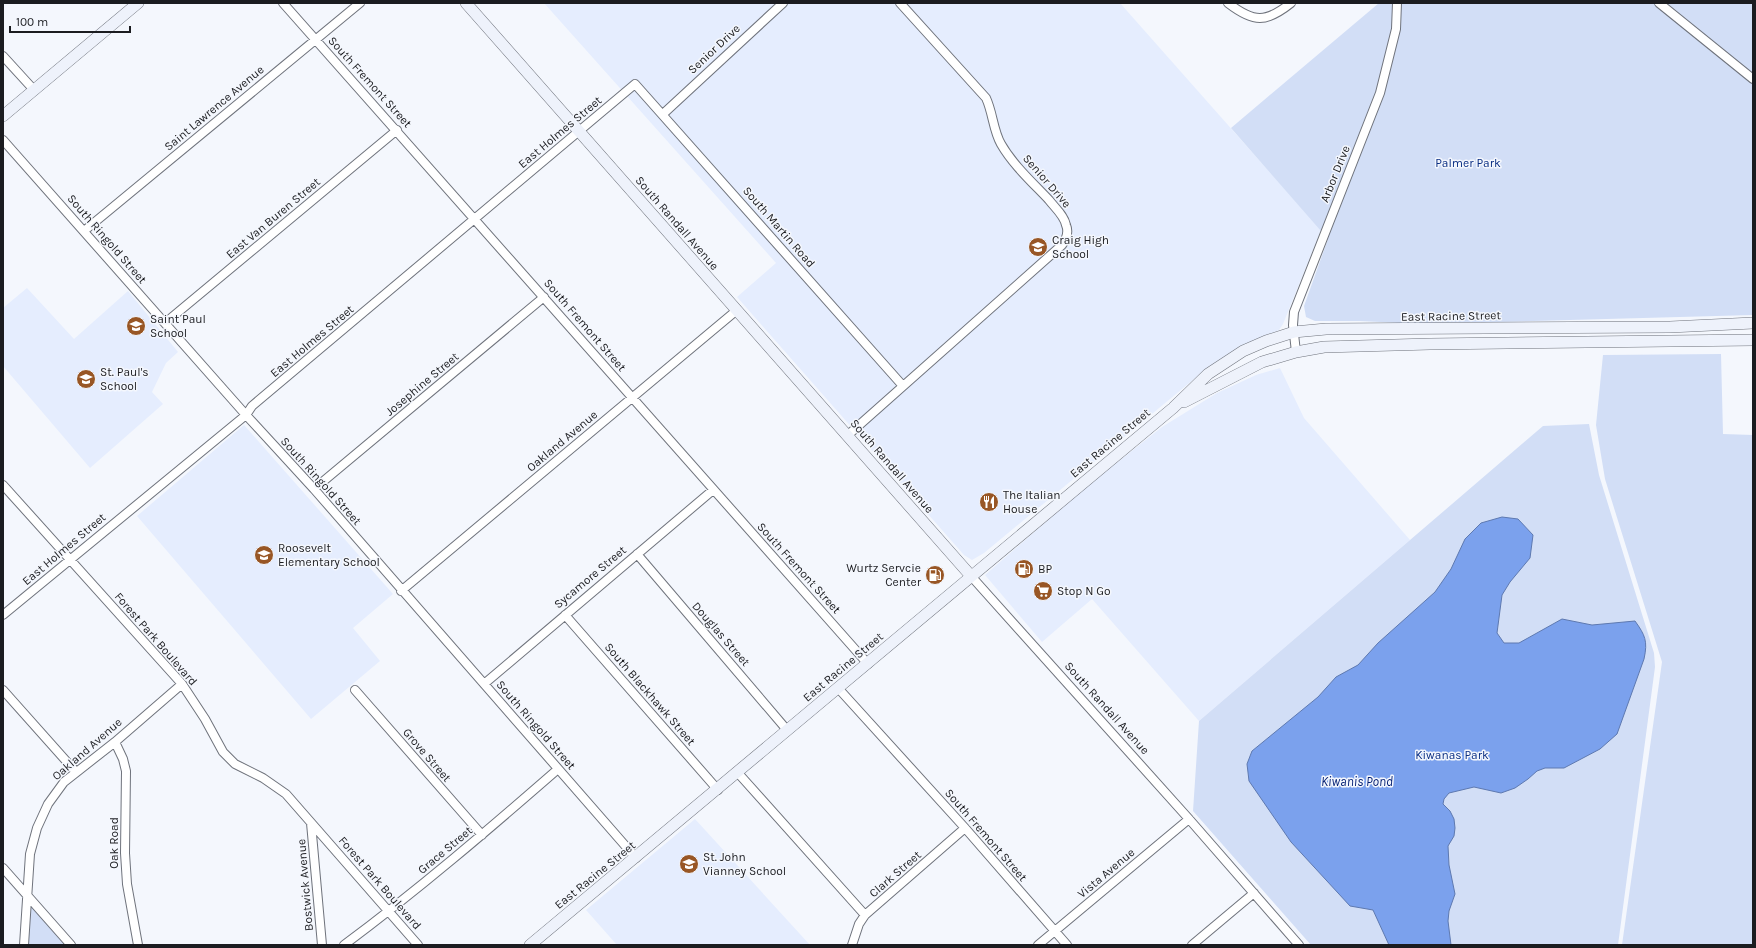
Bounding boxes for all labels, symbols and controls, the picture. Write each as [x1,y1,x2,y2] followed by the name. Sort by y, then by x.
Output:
[10,8,130,34] scale bar
[16,15,48,29] text: 100 m
[685,21,743,77] street label: Senior Drive
[325,34,415,131] street label: South Fremont Street
[161,62,267,154] street label: Saint Lawrence Avenue
[515,93,605,171] street label: East Holmes Street
[1317,144,1353,204] street label: Arbor Drive
[1020,151,1074,211] street label: Senior Drive
[1435,156,1501,170] park label: Palmer Park
[632,173,722,273] street label: South Randall Avenue
[223,174,323,261] street label: East Van Buren Street
[740,184,818,270] street label: South Martin Road
[65,192,150,287] street label: South Ringold Street
[1052,233,1109,261] place label: Craig High School
[1027,236,1049,258] school or university icon: Craig High School
[541,276,629,374] street label: South Fremont Street
[267,302,357,380] street label: East Holmes Street
[1401,308,1502,324] street label: East Racine Street
[150,312,206,340] place label: Saint Paul School
[125,315,147,337] school or university icon: Saint Paul School
[383,349,462,419] street label: Josephine Street
[100,365,149,393] place label: St. Paul's School
[75,368,97,390] school or university icon: St. Paul's School
[1067,405,1153,480] street label: East Racine Street
[524,407,600,475] street label: Oakland Avenue
[847,416,937,516] street label: South Randall Avenue
[278,434,364,528] street label: South Ringold Street
[1003,488,1061,516] place label: The Italian House
[978,491,1000,513] restaurant icon: The Italian House
[19,510,109,588] street label: East Holmes Street
[754,520,844,617] street label: South Fremont Street
[278,541,380,569] place label: Roosevelt Elementary School
[551,542,629,611] street label: Sycamore Street
[253,544,275,566] school or university icon: Roosevelt Elementary School
[1013,558,1035,580] fuel station icon: BP
[846,561,922,589] place label: Wurtz Servcie Center
[1038,562,1052,576] place label: BP
[924,564,946,586] fuel station icon: Wurtz Servcie Center
[1032,580,1054,602] supermarket icon: Stop N Go
[1057,584,1111,598] place label: Stop N Go
[112,590,200,688] street label: Forest Park Boulevard
[689,599,753,669] street label: Douglas Street
[800,629,886,704] street label: East Racine Street
[602,640,699,748] street label: South Blackhawk Street
[1062,659,1152,757] street label: South Randall Avenue
[494,678,579,773] street label: South Ringold Street
[49,715,125,783] street label: Oakland Avenue
[400,725,454,785] street label: Grove Street
[1415,748,1489,762] park label: Kiwanas Park
[1321,774,1393,789] water label: Kiwanis Pond
[942,786,1030,884] street label: South Fremont Street
[107,817,121,869] street label: Oak Road
[415,823,475,877] street label: Grace Street
[336,834,424,932] street label: Forest Park Boulevard
[294,838,316,932] street label: Bostwick Avenue
[552,838,639,912] street label: East Racine Street
[1075,845,1137,901] street label: Vista Avenue
[866,847,924,900] street label: Clark Street
[703,850,786,878] place label: St. John Vianney School
[678,853,700,875] school or university icon: St. John Vianney School

